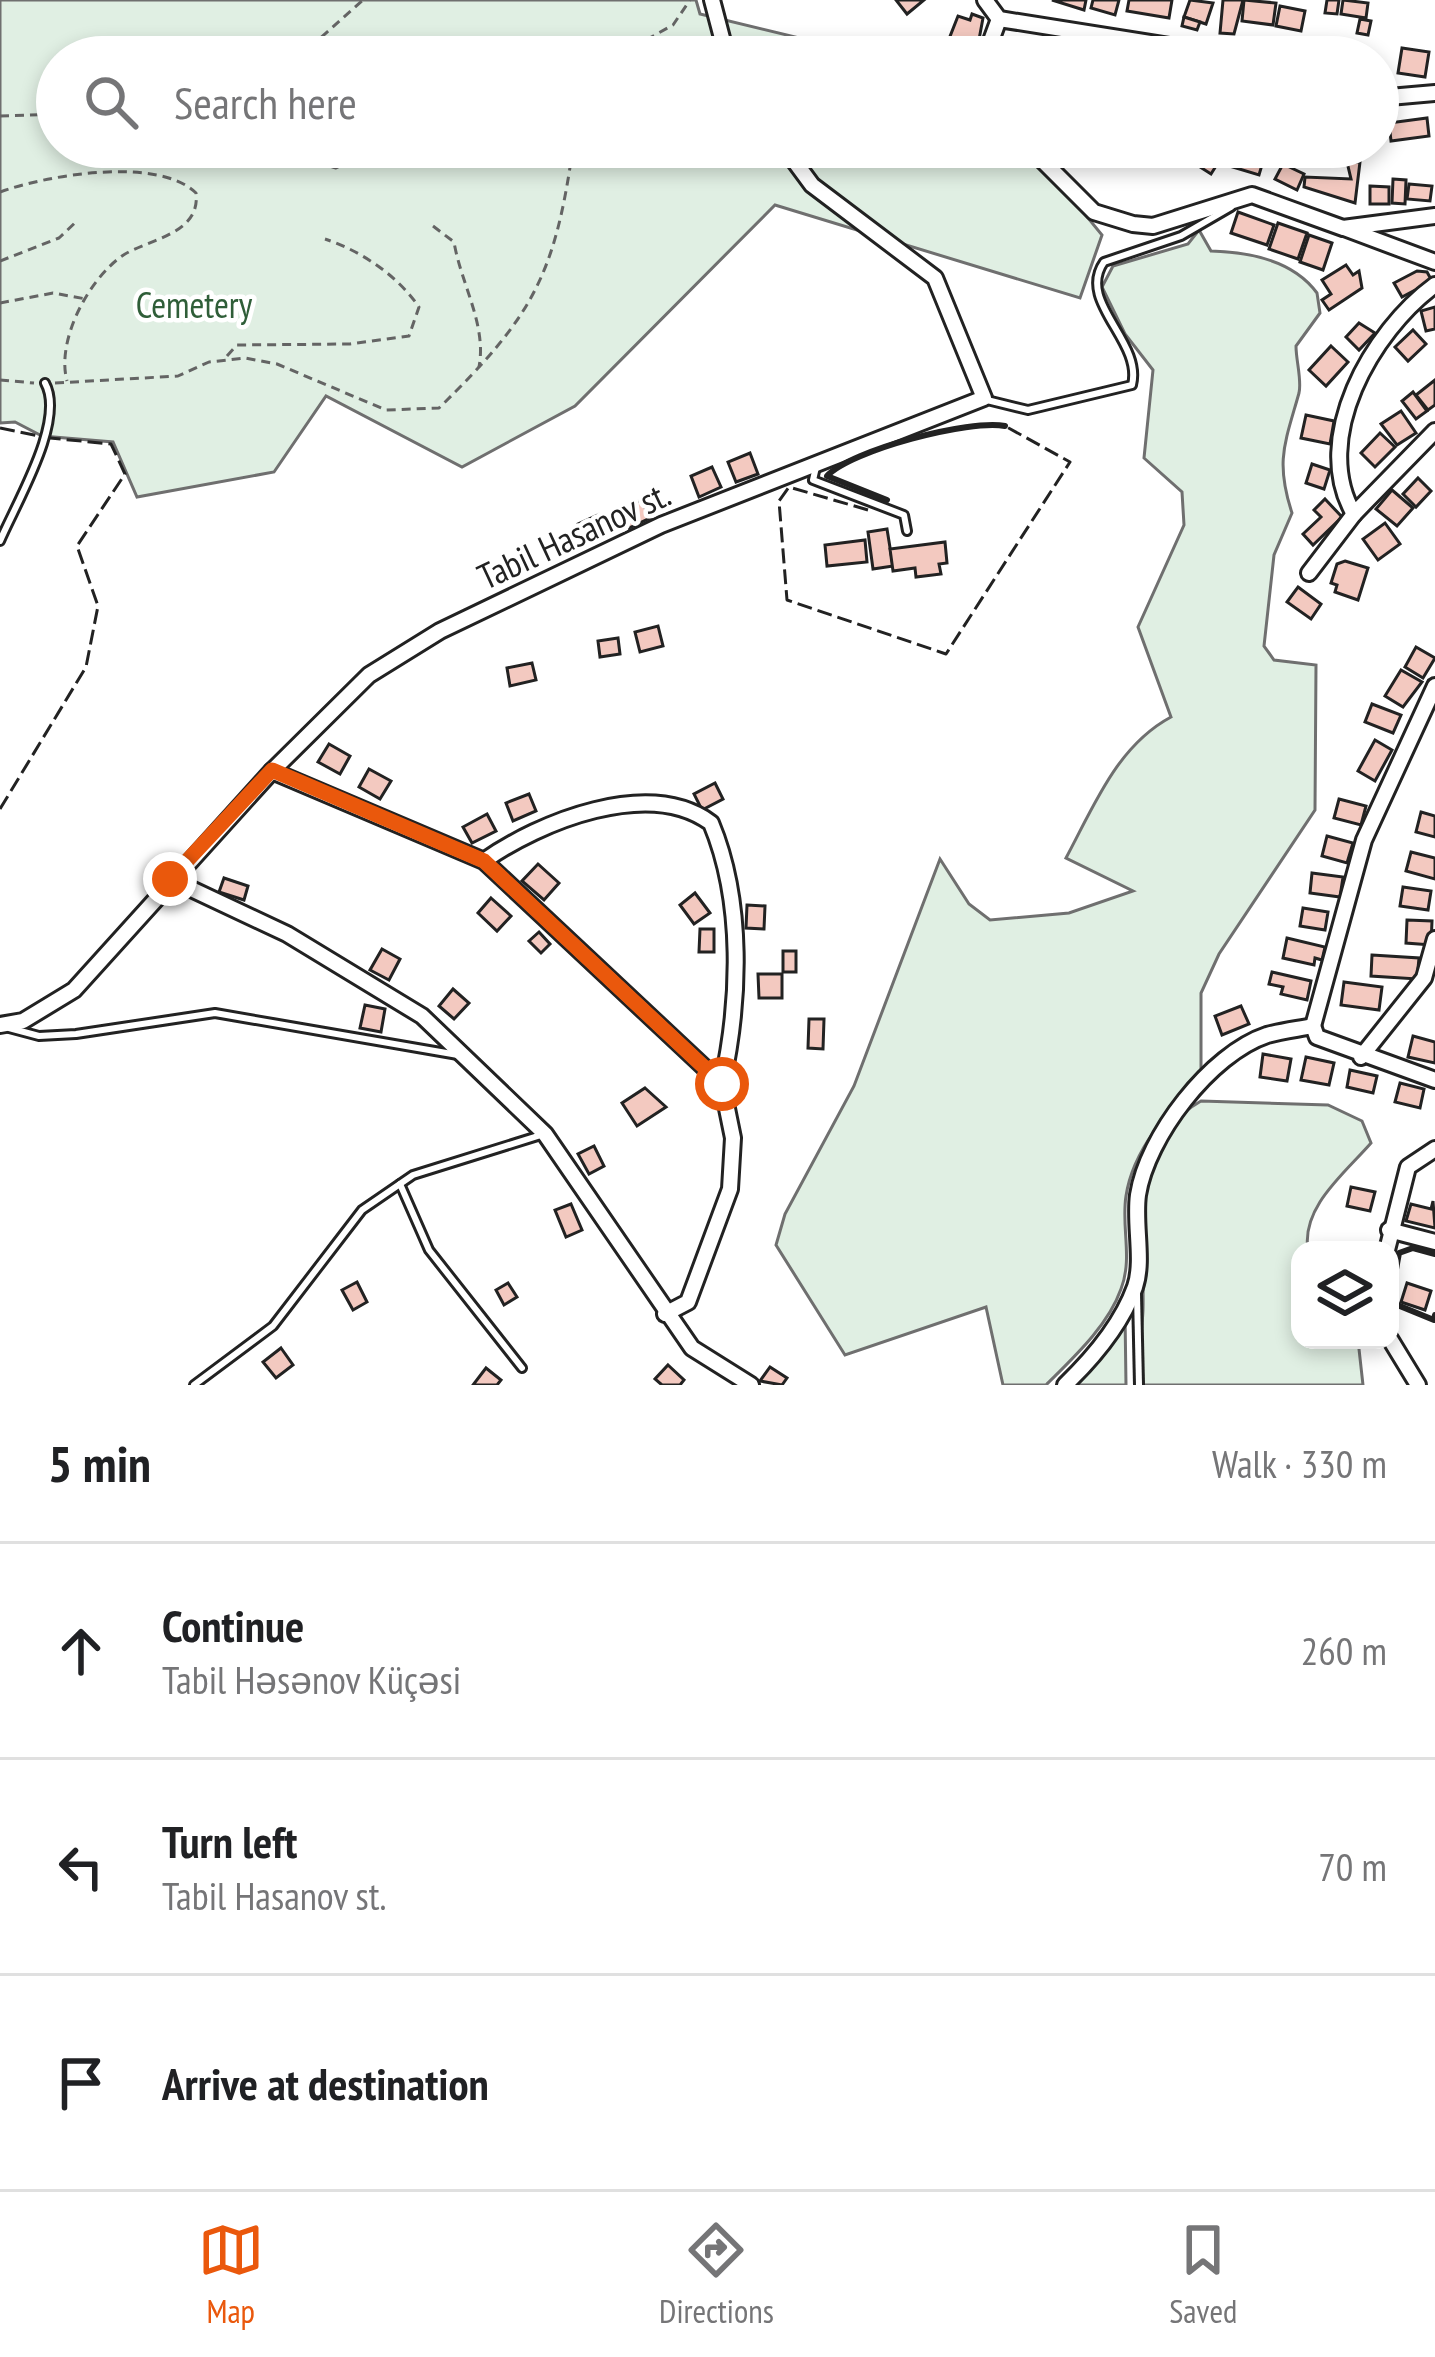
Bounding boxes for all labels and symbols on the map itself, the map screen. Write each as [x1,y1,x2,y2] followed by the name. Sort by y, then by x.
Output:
[136,281,253,328] park label: Cemetery
[470,469,678,600] street label: Tabil Hasanov st.
[143,852,197,906] route end
[695,1057,749,1111] route start

